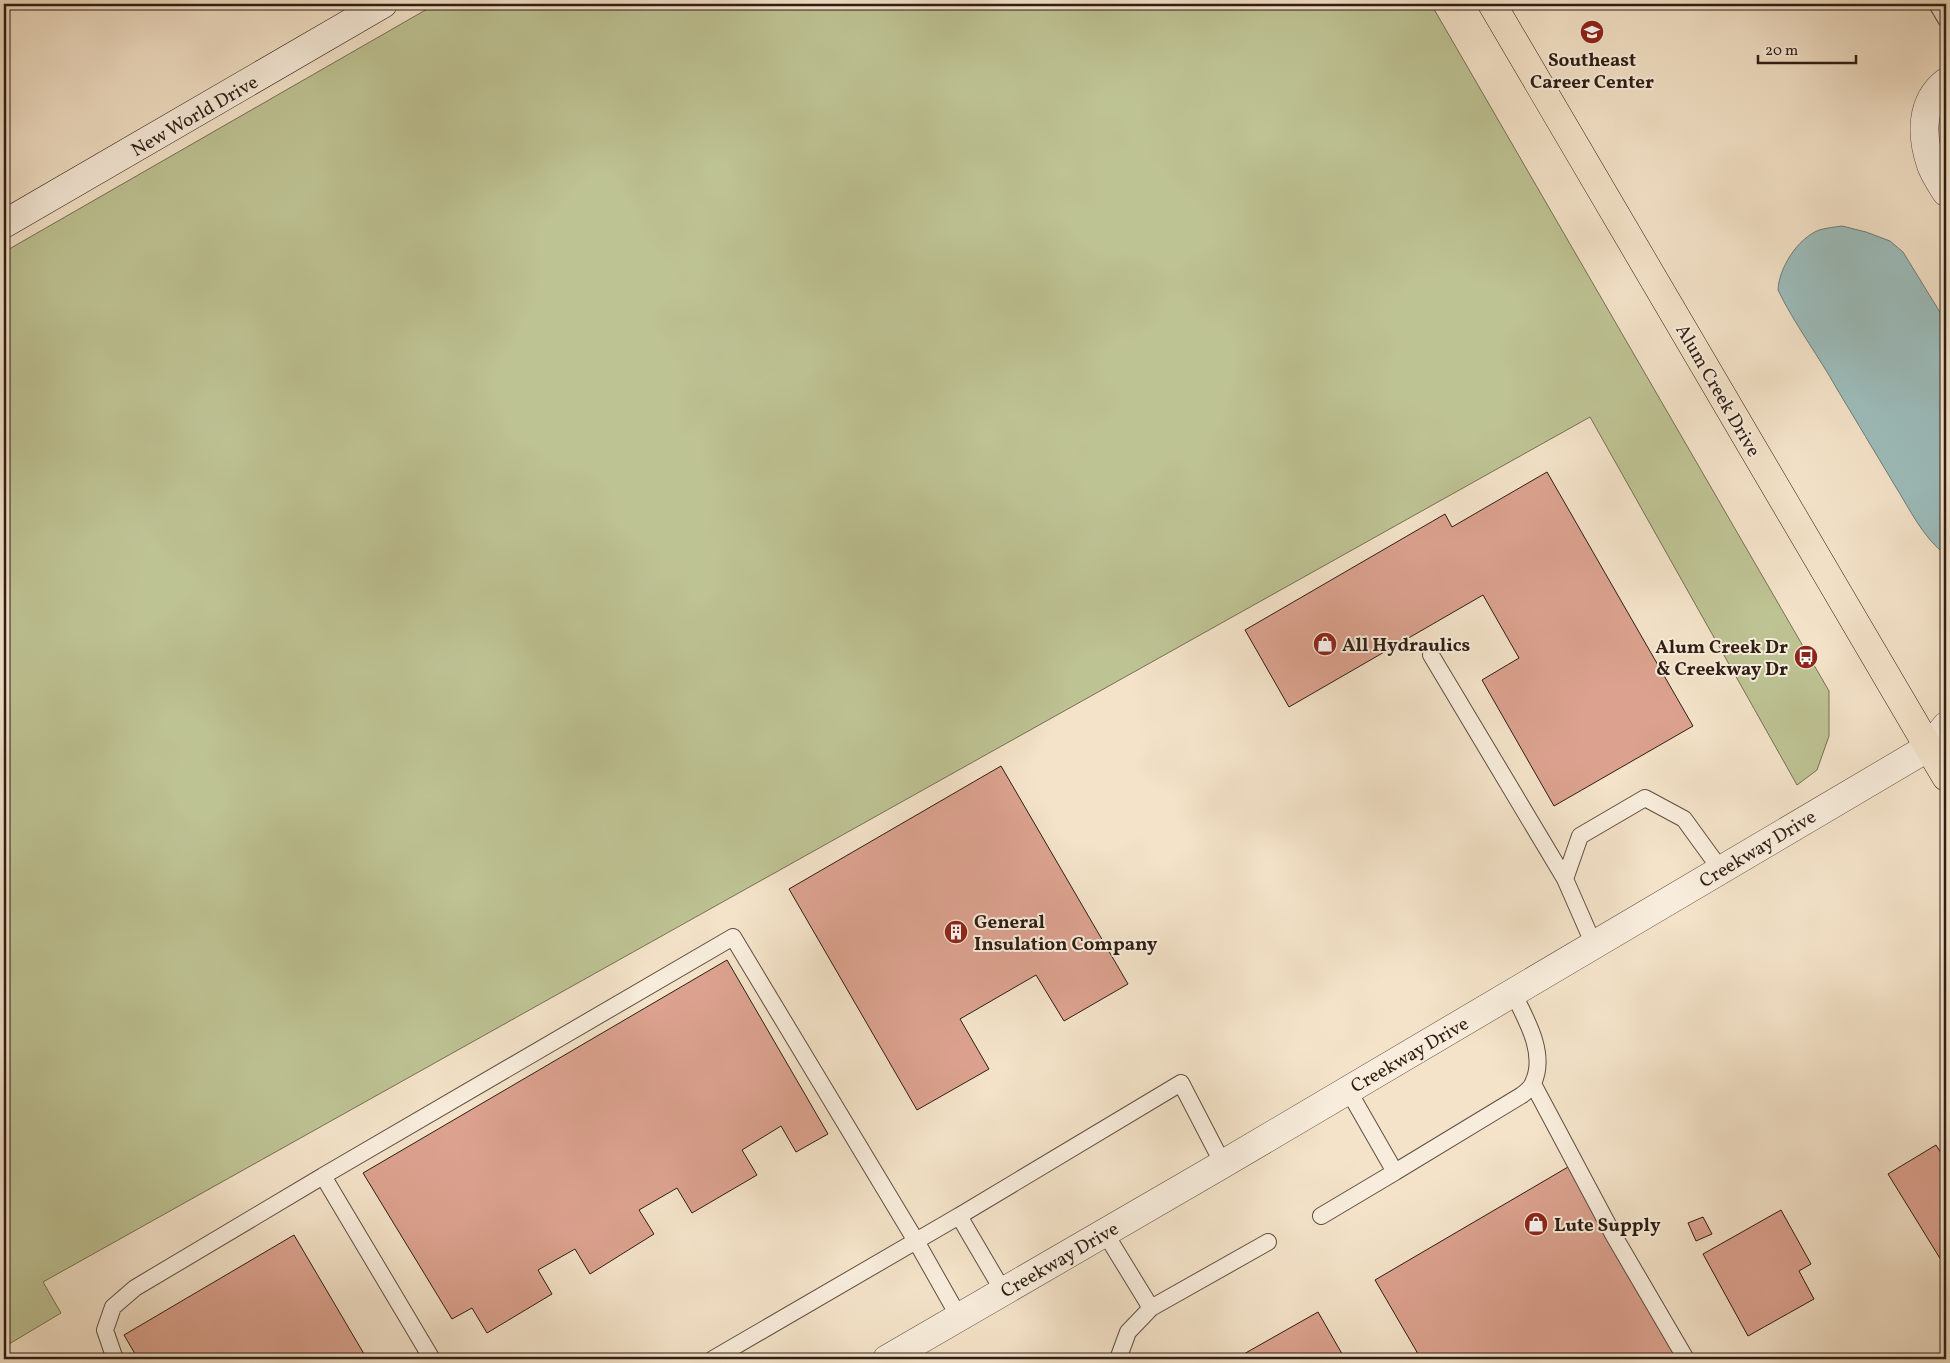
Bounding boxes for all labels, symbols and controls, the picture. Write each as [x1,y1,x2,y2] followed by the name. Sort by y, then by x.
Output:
[1579,19,1605,45] school or university icon: Southeast Career Center
[1758,32,1855,64] scale bar
[1765,41,1798,62] text: 20 m
[1530,48,1654,96] place label: Southeast Career Center
[127,70,263,164] street label: New World Drive
[1669,320,1766,462] street label: Alum Creek Drive
[1312,631,1338,657] shop icon: All Hydraulics
[1342,633,1471,659] place label: All Hydraulics
[1655,635,1788,683] place label: Alum Creek Dr & Creekway Dr
[1793,644,1819,670] bus stop icon: Alum Creek Dr & Creekway Dr
[1695,805,1821,895] street label: Creekway Drive
[974,910,1158,958] place label: General Insulation Company
[943,919,969,945] building icon: General Insulation Company
[1346,1011,1474,1100] street label: Creekway Drive
[1523,1211,1549,1237] shop icon: Lute Supply
[1554,1213,1661,1239] place label: Lute Supply
[996,1216,1124,1305] street label: Creekway Drive

